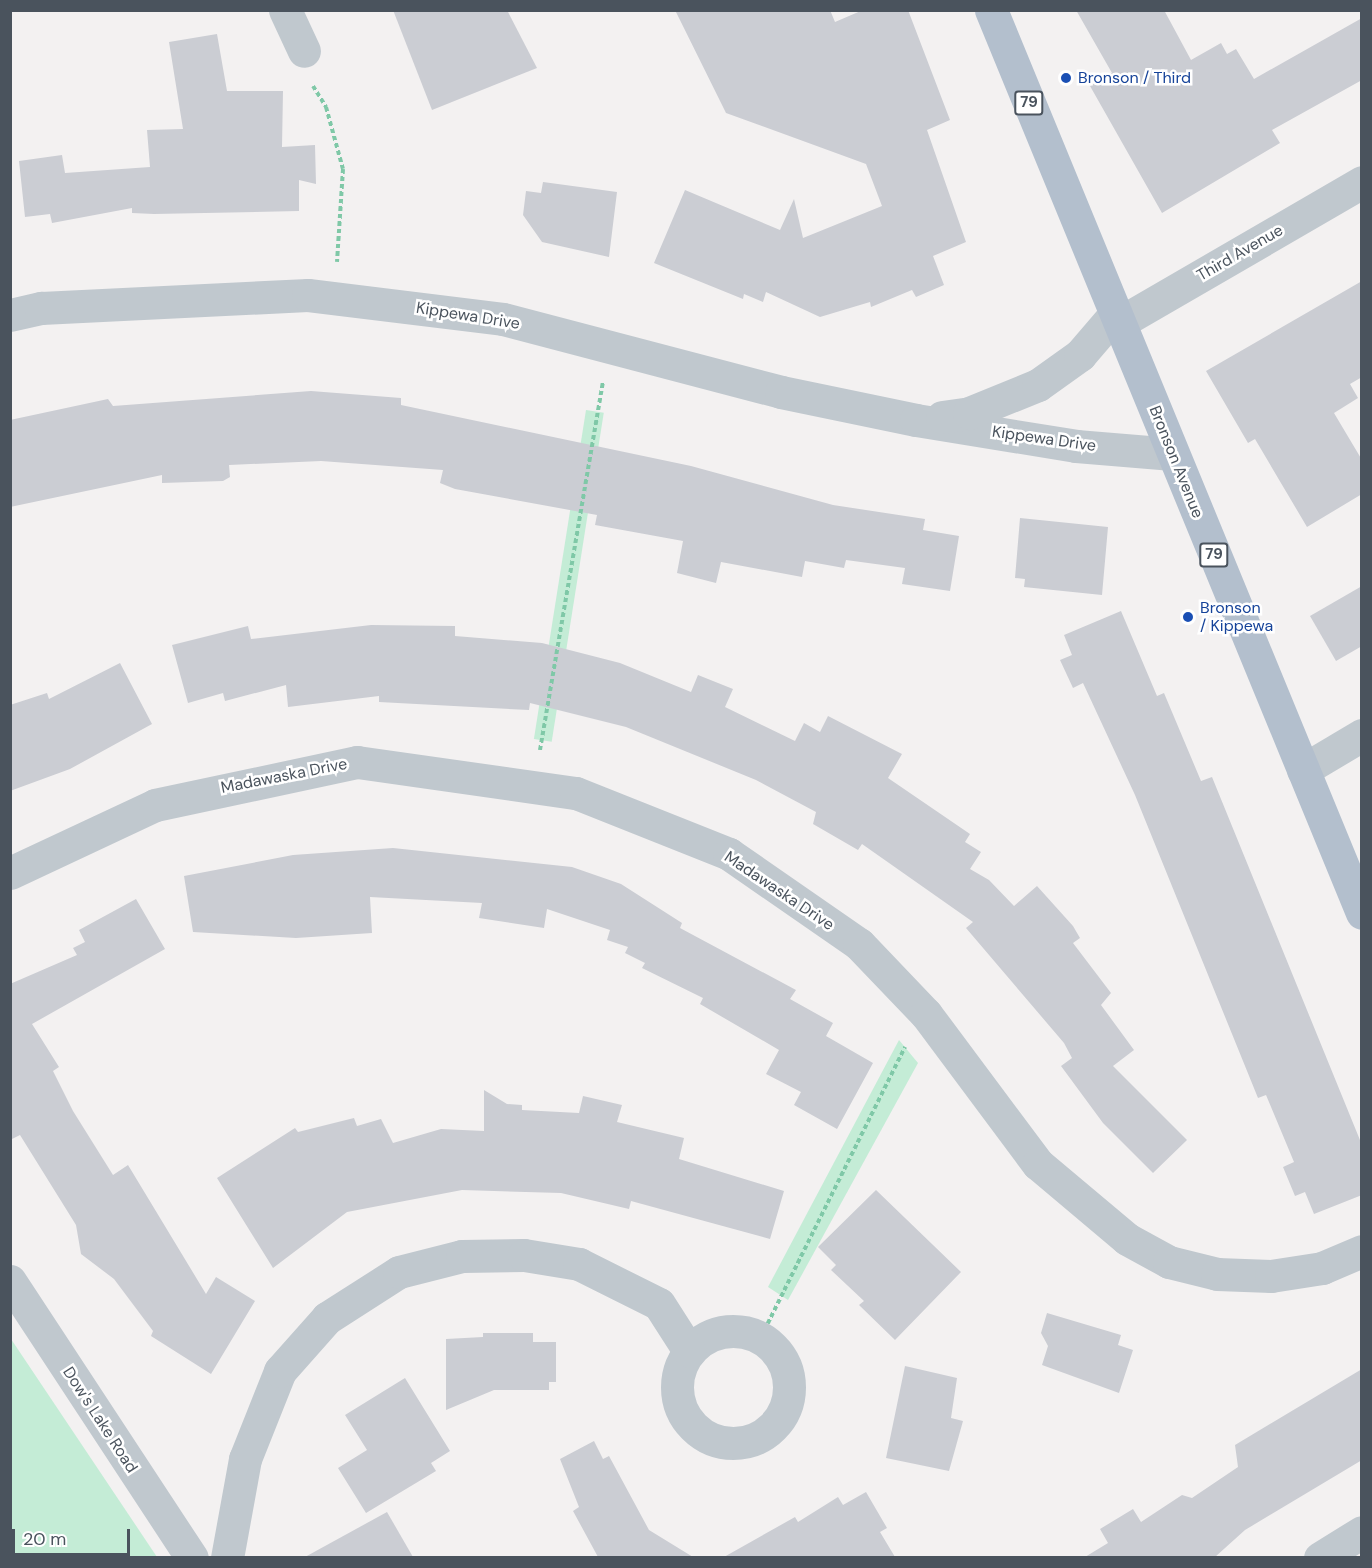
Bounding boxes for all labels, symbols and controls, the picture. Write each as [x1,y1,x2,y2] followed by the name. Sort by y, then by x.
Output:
[1078,68,1191,88] place label: Bronson / Third
[1059,71,1073,85] marker: Bronson / Third
[1014,91,1044,115] road number: 79
[1194,221,1286,285] street label: Third Avenue
[415,298,521,334] street label: Kippewa Drive
[1145,403,1207,521] street label: Bronson Avenue
[991,422,1097,456] street label: Kippewa Drive
[1199,543,1229,567] road number: 79
[1200,598,1273,636] place label: Bronson / Kippewa
[1181,610,1195,624] marker: Bronson / Kippewa
[219,754,349,798] street label: Madawaska Drive
[720,847,838,935] street label: Madawaska Drive
[59,1363,141,1477] street label: Dow's Lake Road
[15,1517,134,1555] scale bar
[23,1527,66,1551] text: 20 m

